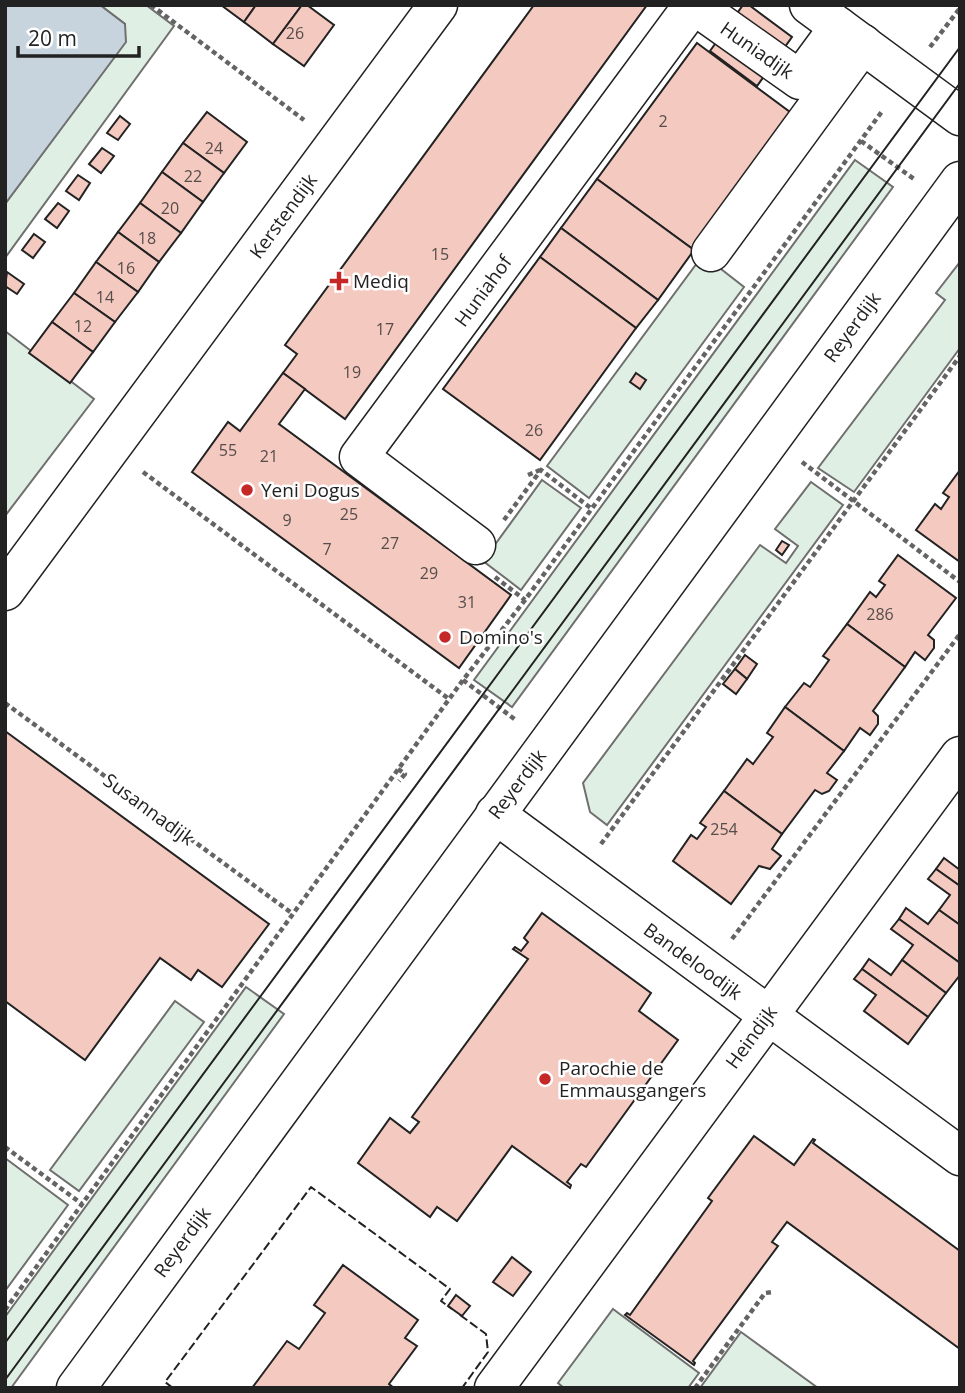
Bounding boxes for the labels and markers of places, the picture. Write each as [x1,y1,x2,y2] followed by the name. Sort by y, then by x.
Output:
[353,268,409,294] place label: Mediq
[331,273,347,289] marker: Mediq
[261,477,360,503] place label: Yeni Dogus
[239,482,255,498] marker: Yeni Dogus
[459,624,543,650] place label: Domino's
[437,629,453,645] marker: Domino's
[559,1055,706,1103] place label: Parochie de Emmausgangers
[537,1071,553,1087] marker: Parochie de Emmausgangers

